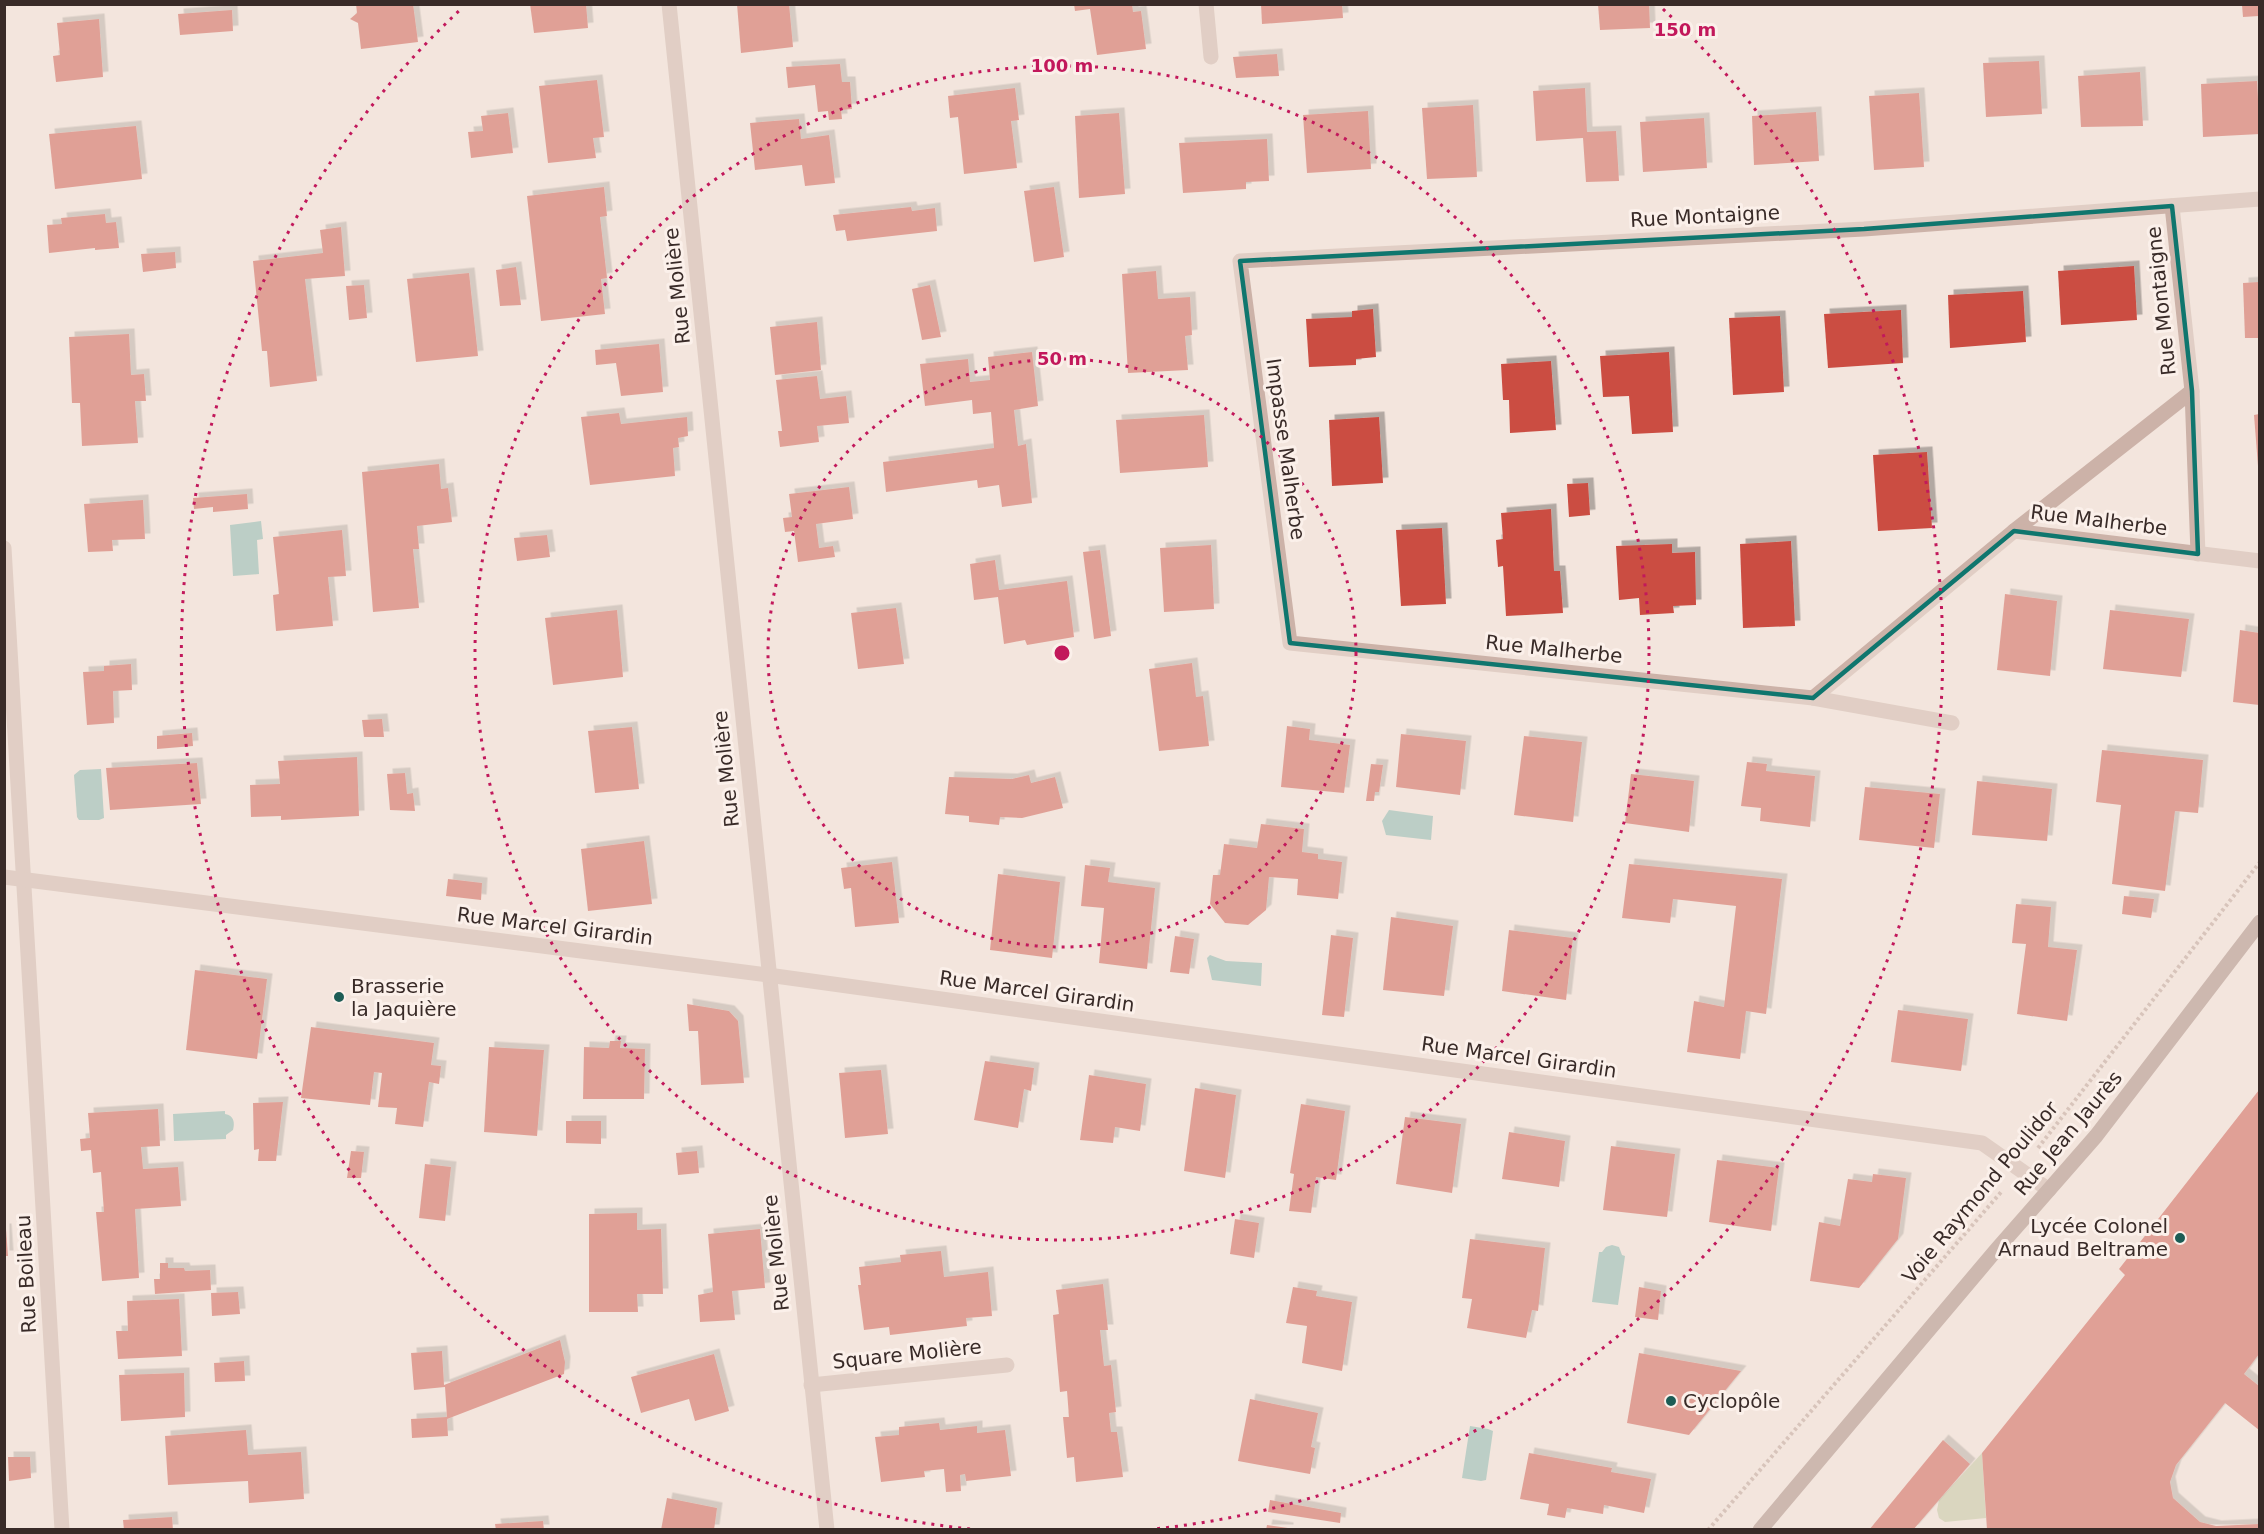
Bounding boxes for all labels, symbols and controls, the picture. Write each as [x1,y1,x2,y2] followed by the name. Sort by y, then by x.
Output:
[1654,19,1716,40] text: 150 m
[1031,55,1093,76] text: 100 m
[1630,200,1780,232] street label: Rue Montaigne
[2141,225,2181,377] street label: Rue Montaigne
[659,226,695,346] street label: Rue Molière
[1037,348,1087,369] text: 50 m
[1261,357,1311,541] street label: Impasse Malherbe
[2029,500,2169,540] street label: Rue Malherbe
[1484,630,1624,668] street label: Rue Malherbe
[1052,643,1072,663] centre of rings
[708,709,744,829] street label: Rue Molière
[456,902,654,950] street label: Rue Marcel Girardin
[938,965,1136,1017] street label: Rue Marcel Girardin
[351,974,457,1021] place label: Brasserie la Jaquière
[332,990,346,1004] marker: Brasserie la Jaquière
[1420,1031,1618,1083] street label: Rue Marcel Girardin
[2009,1066,2127,1200] street label: Rue Jean Jaurès
[1897,1096,2064,1288] street label: Voie Raymond Poulidor
[758,1193,794,1313] street label: Rue Molière
[11,1214,41,1334] street label: Rue Boileau
[1998,1214,2168,1261] place label: Lycée Colonel Arnaud Beltrame
[2173,1231,2187,1245] marker: Lycée Colonel Arnaud Beltrame
[831,1334,983,1374] street label: Square Molière
[1683,1389,1780,1413] place label: Cyclopôle
[1664,1394,1678,1408] marker: Cyclopôle

